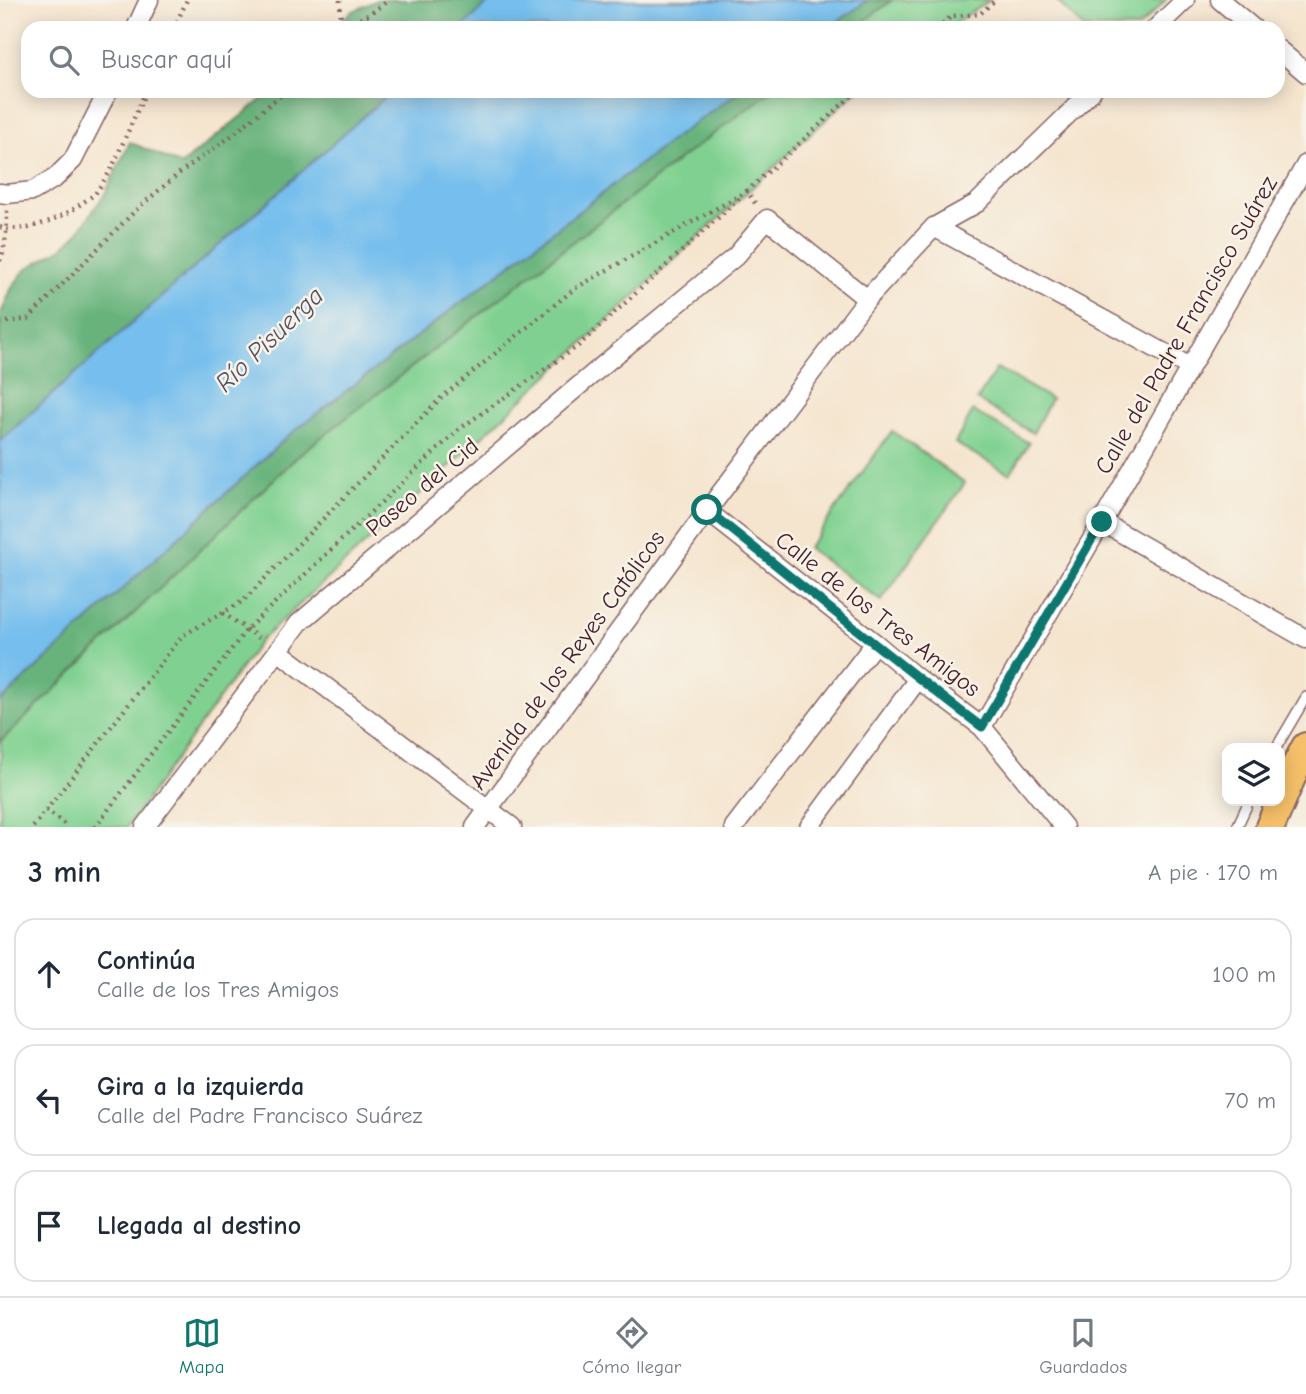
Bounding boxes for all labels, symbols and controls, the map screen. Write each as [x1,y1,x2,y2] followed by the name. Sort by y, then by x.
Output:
[21,21,1285,98] search box
[45,41,83,79] icon: search
[101,45,232,75] text: Buscar aquí
[1089,170,1283,479] street label: Calle del Padre Francisco Suárez
[210,281,330,399] water label: Río Pisuerga
[360,432,484,542] street label: Paseo del Cid
[691,494,722,525] route start
[1086,506,1117,537] route end
[464,525,670,795] street label: Avenida de los Reyes Católicos
[770,525,986,703] street label: Calle de los Tres Amigos
[1222,743,1285,806] map controls
[1222,743,1285,806] button: layers
[28,855,101,890] text: 3 min
[1148,859,1278,886] text: A pie · 170 m
[97,946,196,976] text: Continúa
[30,955,68,993] icon: ahead
[1212,961,1276,988] text: 100 m
[97,976,339,1003] text: Calle de los Tres Amigos
[97,1072,304,1102] text: Gira a la izquierda
[30,1081,68,1119] icon: left
[1224,1087,1276,1114] text: 70 m
[97,1102,422,1129] text: Calle del Padre Francisco Suárez
[30,1207,68,1245] icon: arrive
[97,1211,301,1241] text: Llegada al destino
[179,1314,225,1378] tab: Mapa
[582,1314,681,1378] tab: Cómo llegar
[1039,1314,1127,1378] tab: Guardados

